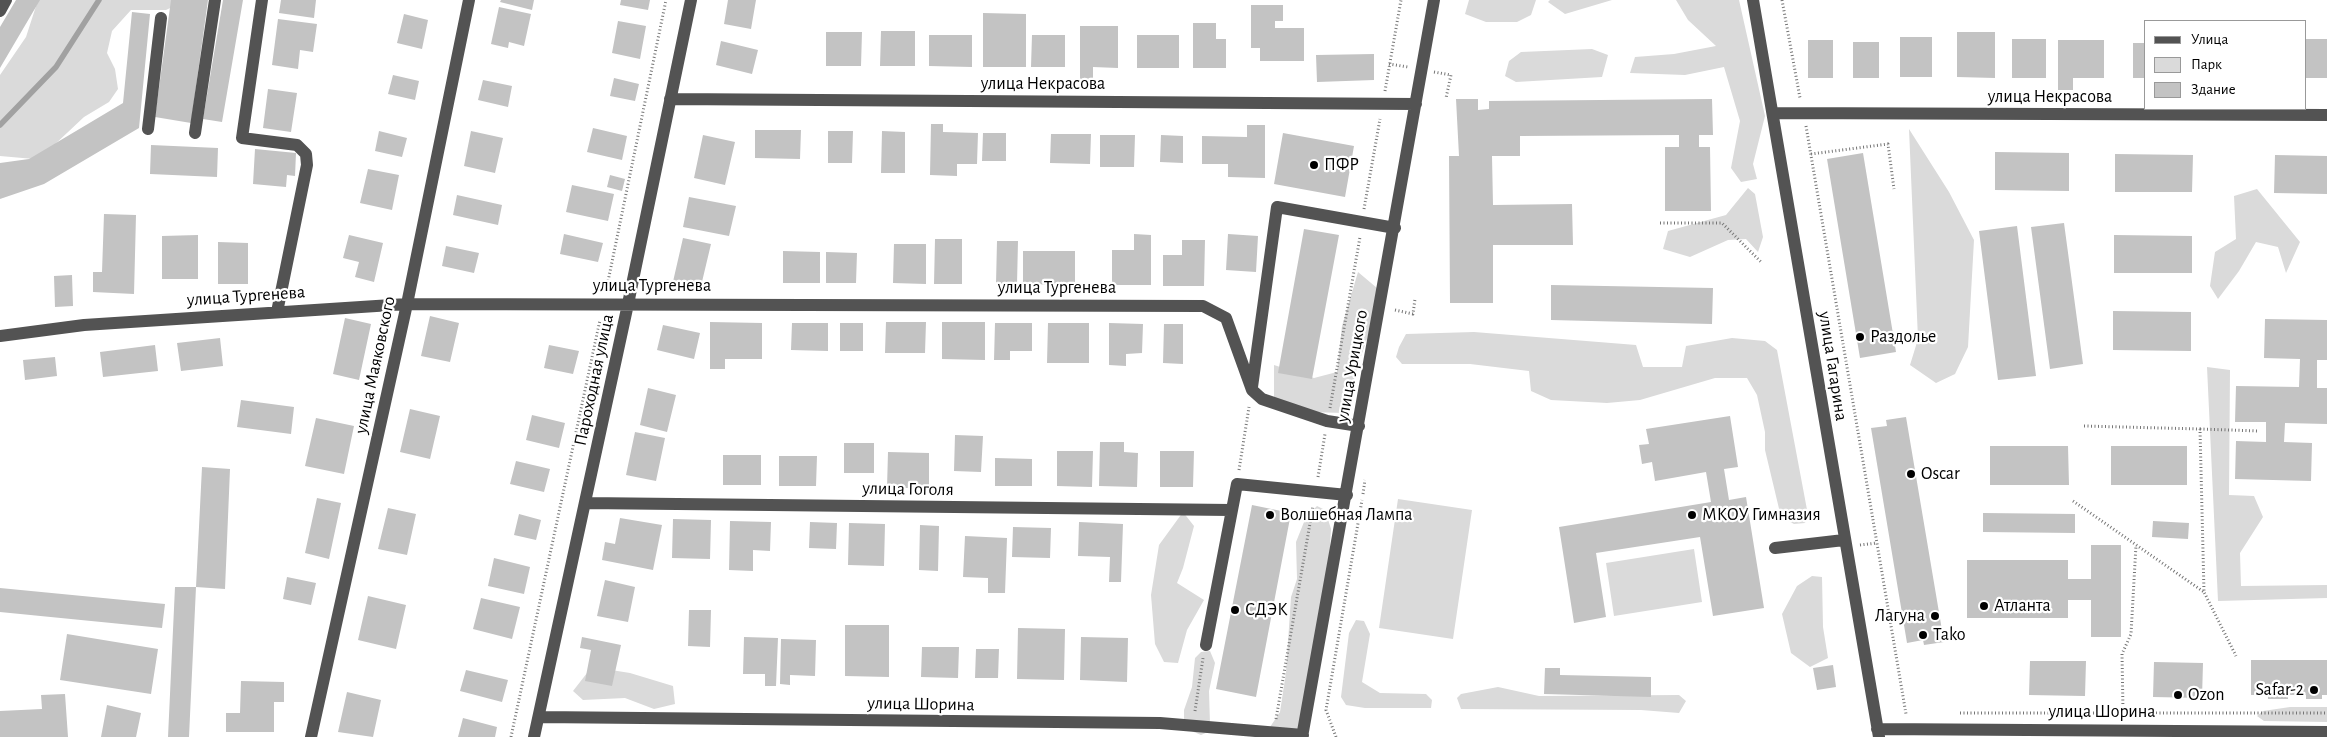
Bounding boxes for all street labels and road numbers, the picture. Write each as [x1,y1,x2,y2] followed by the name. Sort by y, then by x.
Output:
[981,73,1105,95] street label: улица Некрасова
[1988,86,2112,108] street label: улица Некрасова
[593,275,711,297] street label: улица Тургенева
[998,277,1116,299] street label: улица Тургенева
[186,281,306,311] street label: улица Тургенева
[350,294,400,436] street label: улица Маяковского
[1331,308,1373,424] street label: улица Урицкого
[1814,310,1852,422] street label: улица Гагарина
[569,312,619,448] street label: Пароходная улица
[862,477,954,501] street label: улица Гоголя
[867,692,975,716] street label: улица Шорина
[2048,701,2156,723] street label: улица Шорина

